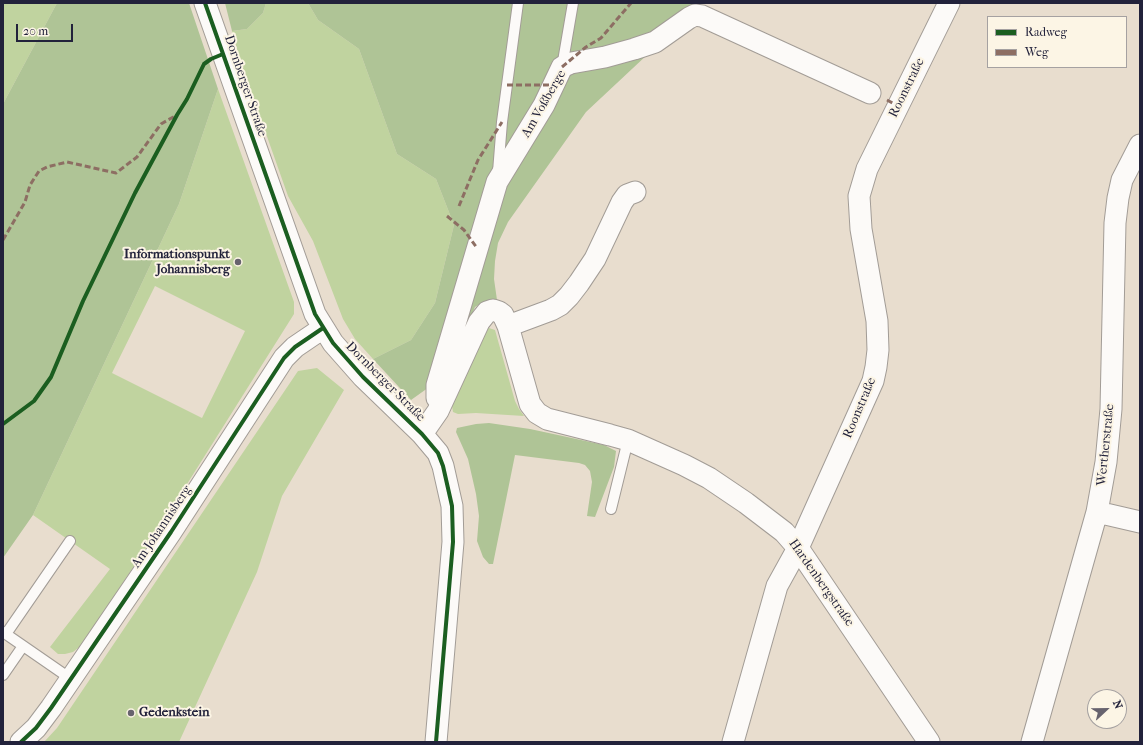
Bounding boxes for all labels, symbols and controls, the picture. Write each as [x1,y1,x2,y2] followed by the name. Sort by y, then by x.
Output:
[18,16,75,42] scale bar
[987,16,1127,68] legend
[23,24,48,38] text: 20 m
[1025,25,1067,39] text: Radweg
[220,33,270,139] street label: Dornberger Straße
[1025,45,1048,59] text: Weg
[886,56,928,120] street label: Roonstraße
[518,67,570,141] street label: Am Voßberge
[124,247,230,278] place label: Informationspunkt Johannisberg
[233,257,243,267] marker: Informationspunkt Johannisberg
[342,339,428,425] street label: Dornberger Straße
[840,375,880,441] street label: Roonstraße
[1094,403,1118,487] street label: Wertherstraße
[129,483,195,571] street label: Am Johannisberg
[785,536,857,630] street label: Hardenbergstraße
[1087,689,1127,729] north arrow
[1110,698,1125,711] text: N
[139,705,210,721] place label: Gedenkstein
[126,708,136,718] marker: Gedenkstein

